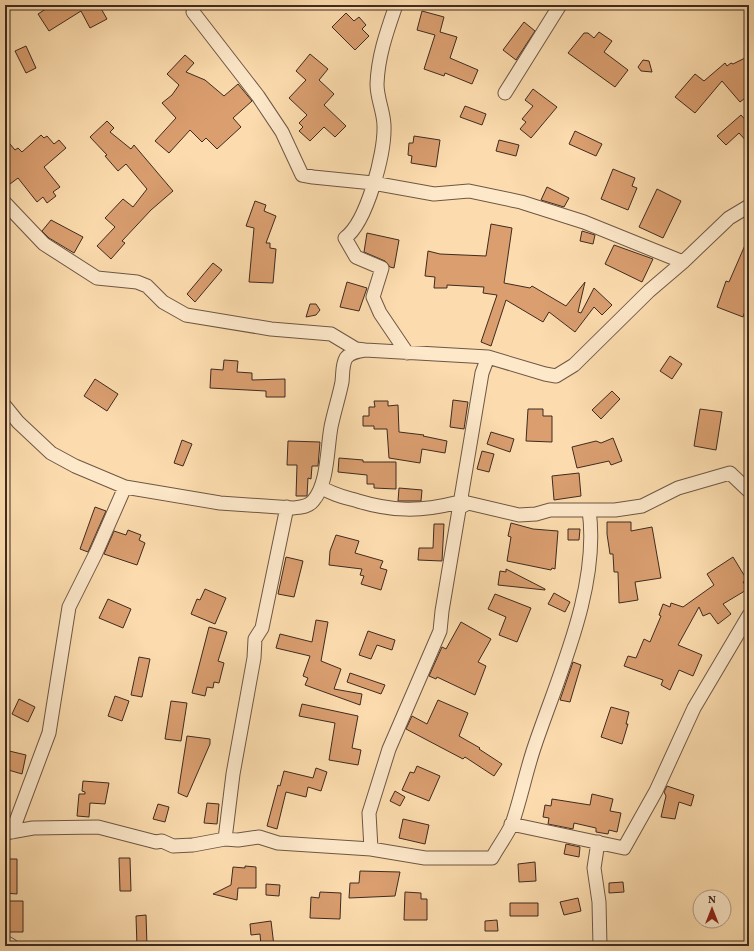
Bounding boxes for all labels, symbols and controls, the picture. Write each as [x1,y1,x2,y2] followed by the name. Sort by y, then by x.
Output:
[692,889,732,929] north arrow
[708,893,716,908] text: N

